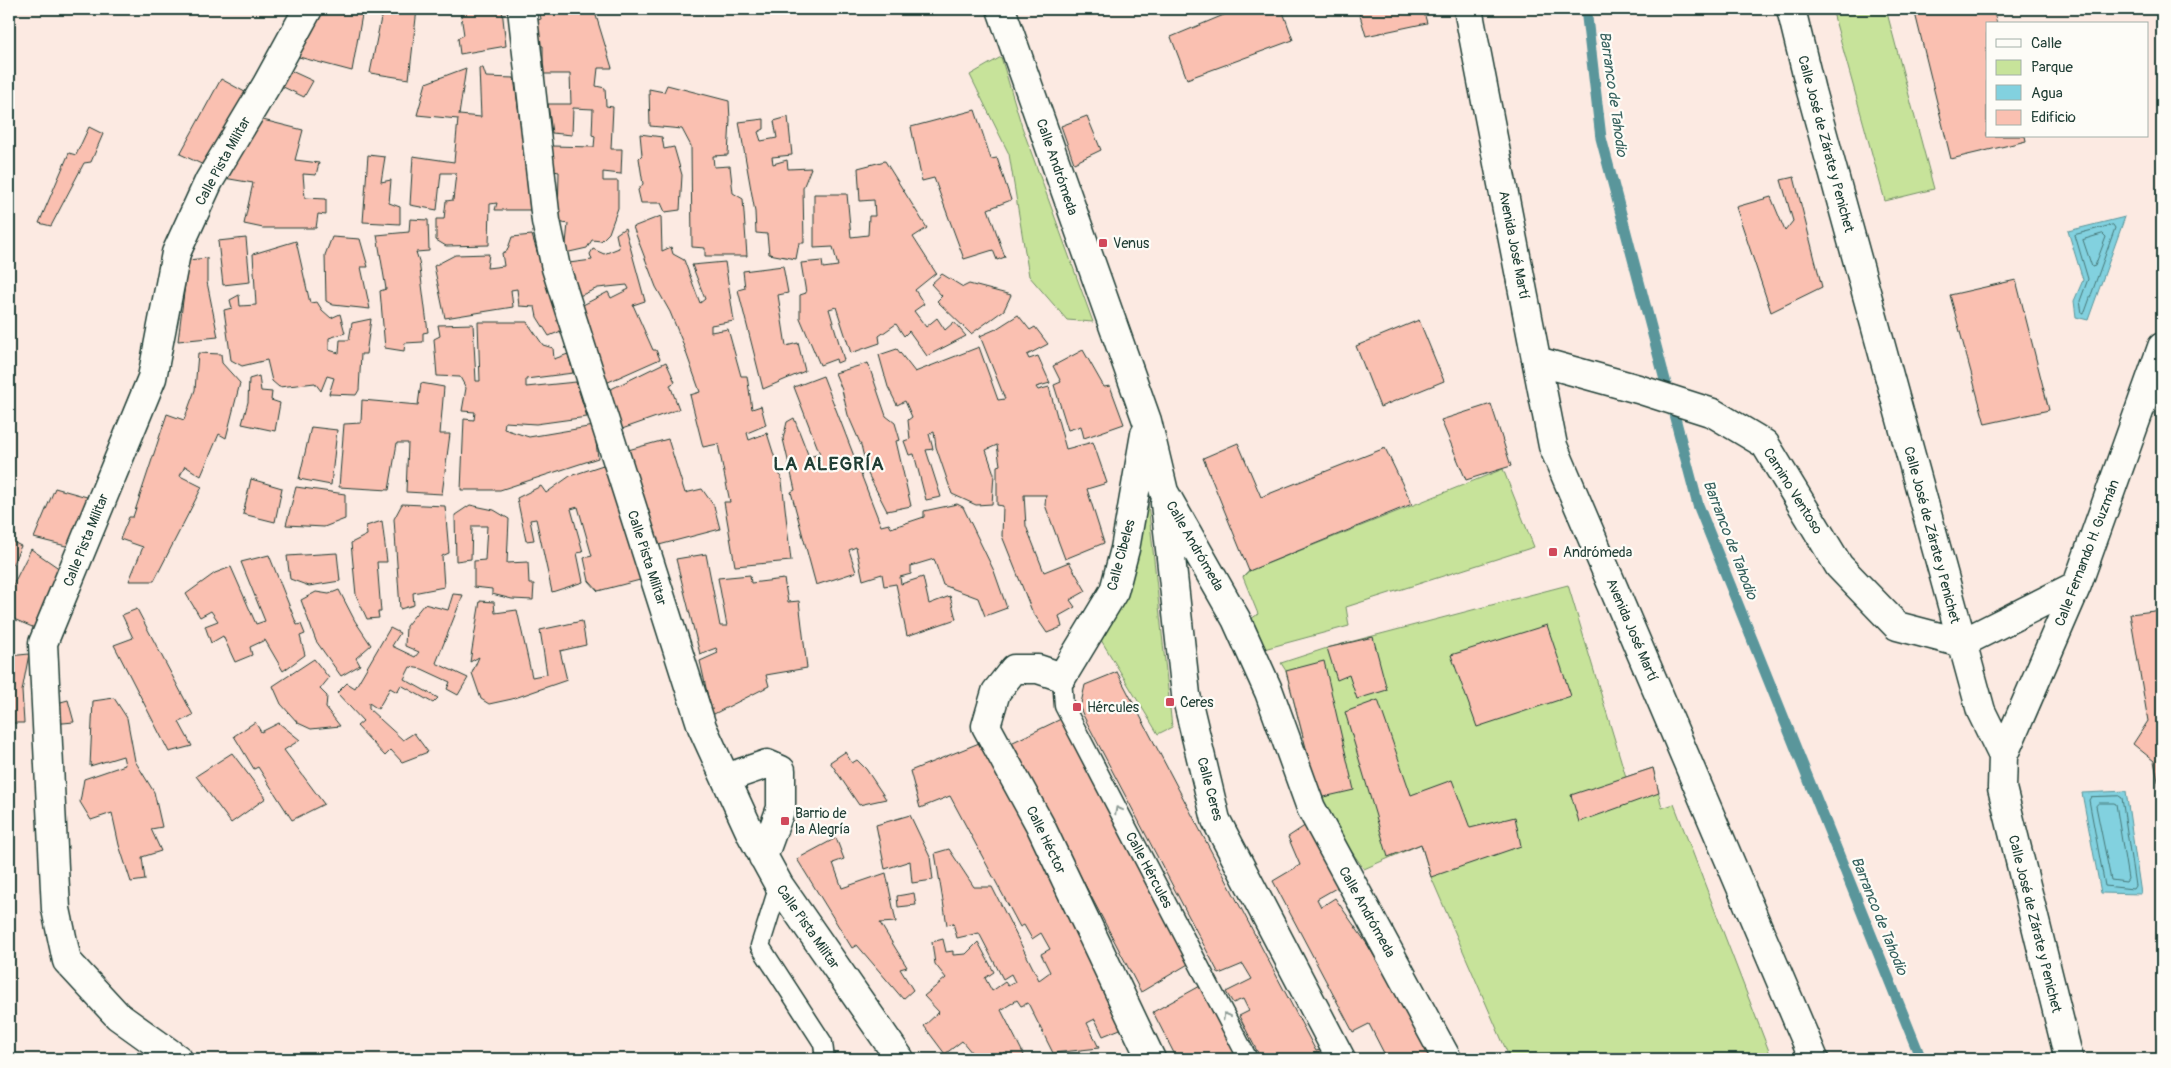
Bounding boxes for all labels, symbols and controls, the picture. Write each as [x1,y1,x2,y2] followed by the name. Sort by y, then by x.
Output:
[1986,22,2148,138] legend
[1595,30,1631,159] water label: Barranco de Tahodio
[2031,34,2062,53] text: Calle
[1794,54,1858,235] street label: Calle José de Zárate y Penichet
[2031,58,2074,77] text: Parque
[2031,84,2063,103] text: Agua
[2031,108,2076,127] text: Edificio
[192,114,254,208] street label: Calle Pista Militar
[1033,116,1081,218] street label: Calle Andrómeda
[1495,189,1533,301] street label: Avenida José Martí
[1113,235,1150,252] place label: Venus
[1097,237,1109,249] marker: Venus
[1760,445,1827,538] street label: Camino Ventoso
[1900,445,1964,626] street label: Calle José de Zárate y Penichet
[773,452,885,476] district label: LA ALEGRÍA
[2051,477,2123,629] street label: Calle Fernando H. Guzmán
[1699,478,1762,603] water label: Barranco de Tahodio
[60,491,112,589] street label: Calle Pista Militar
[1162,498,1228,594] street label: Calle Andrómeda
[624,508,670,608] street label: Calle Pista Militar
[1103,517,1139,593] street label: Calle Cibeles
[1563,544,1632,561] place label: Andrómeda
[1547,546,1559,558] marker: Andrómeda
[1603,576,1661,684] street label: Avenida José Martí
[1180,694,1214,711] place label: Ceres
[1164,696,1176,708] marker: Ceres
[1087,699,1140,716] place label: Hércules
[1071,701,1083,713] marker: Hércules
[1193,755,1227,823] street label: Calle Ceres
[1022,803,1070,877] street label: Calle Héctor
[795,805,850,838] place label: Barrio de la Alegría
[1114,806,1124,815] one-way arrow
[779,815,791,827] marker: Barrio de la Alegría
[1122,829,1176,912] street label: Calle Hércules
[2005,833,2065,1015] street label: Calle José de Zárate y Penichet
[1847,854,1912,979] water label: Barranco de Tahodio
[1335,864,1399,960] street label: Calle Andrómeda
[773,882,843,972] street label: Calle Pista Militar
[1222,1012,1232,1021] one-way arrow

